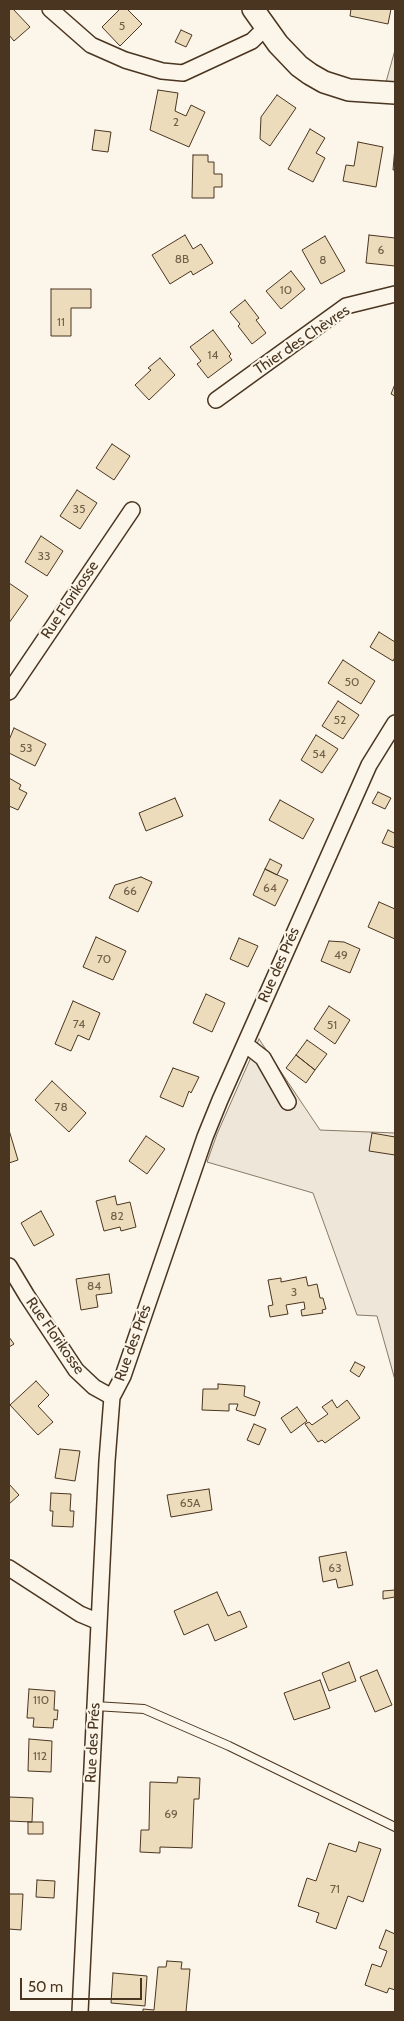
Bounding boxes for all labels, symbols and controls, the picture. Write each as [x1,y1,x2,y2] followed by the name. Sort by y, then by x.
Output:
[119,19,125,33] house number: 5
[173,115,179,129] house number: 2
[378,243,384,257] house number: 6
[175,252,189,266] house number: 8B
[319,253,327,267] house number: 8
[280,283,292,297] house number: 10
[251,301,353,379] street label: Thier des Chèvres
[57,315,65,329] house number: 11
[208,348,218,362] house number: 14
[73,502,85,516] house number: 35
[38,549,50,563] house number: 33
[37,558,103,642] street label: Rue Florikosse
[345,675,359,689] house number: 50
[334,713,346,727] house number: 52
[20,741,32,755] house number: 53
[312,747,326,761] house number: 54
[263,881,277,895] house number: 64
[123,884,137,898] house number: 66
[254,925,304,1005] street label: Rue des Prés
[334,948,348,962] house number: 49
[97,952,111,966] house number: 70
[73,1017,85,1031] house number: 74
[327,1018,337,1032] house number: 51
[54,1100,68,1114] house number: 78
[110,1209,124,1223] house number: 82
[87,1279,101,1293] house number: 84
[291,1285,297,1299] house number: 3
[22,1294,88,1378] street label: Rue Florikosse
[111,1302,155,1384] street label: Rue des Prés
[180,1496,200,1510] house number: 65A
[328,1561,342,1575] house number: 63
[33,1693,49,1707] house number: 110
[82,1702,104,1784] street label: Rue des Prés
[33,1749,47,1763] house number: 112
[164,1807,178,1821] house number: 69
[330,1882,340,1896] house number: 71
[22,1968,145,2000] scale bar
[28,1978,63,1996] text: 50 m

